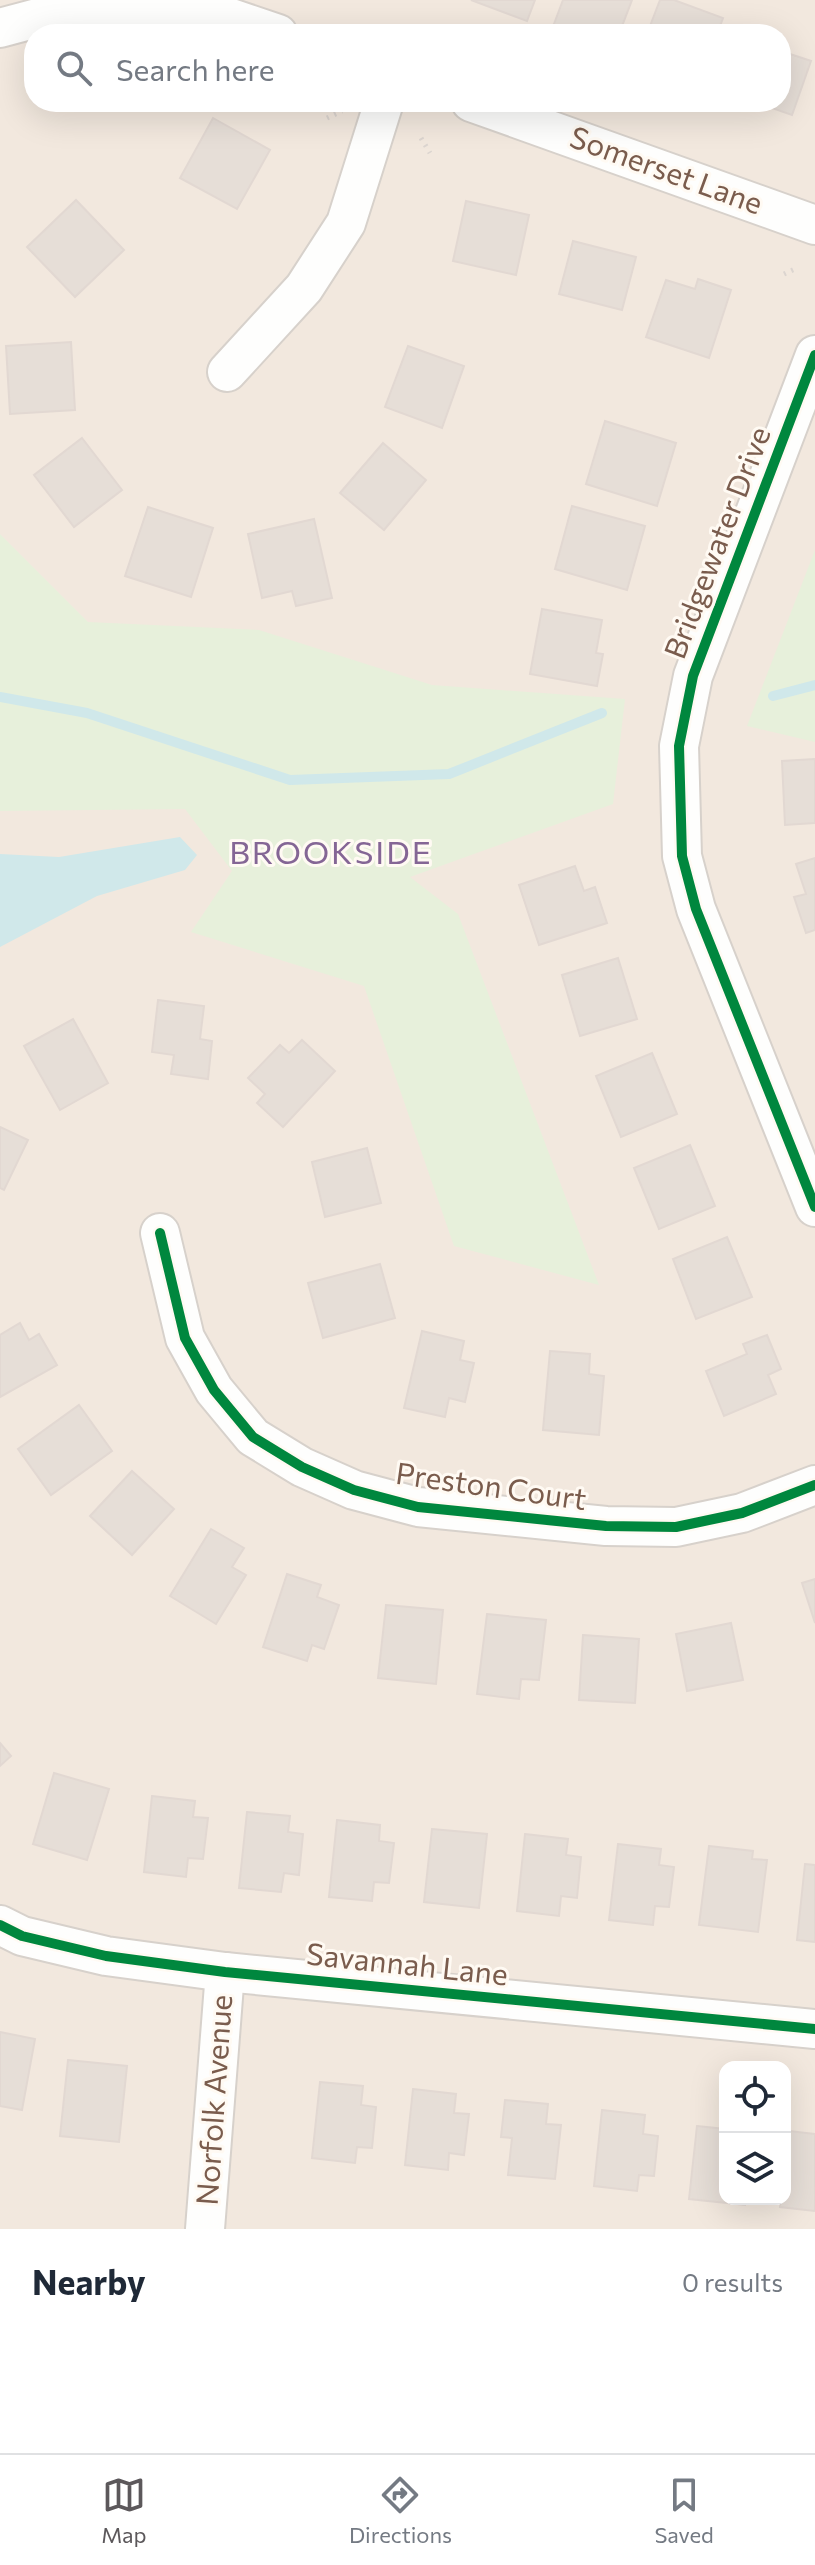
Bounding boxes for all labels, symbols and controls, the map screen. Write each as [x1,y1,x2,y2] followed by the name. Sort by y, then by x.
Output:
[24,24,791,112] search box
[52,46,96,90] icon: search
[116,50,275,87] text: Search here
[566,117,768,221] street label: Somerset Lane
[654,421,777,663] street label: Bridgewater Drive
[229,831,433,871] district label: BROOKSIDE
[394,1453,589,1516] street label: Preston Court
[305,1934,510,1992] street label: Savannah Lane
[187,1993,238,2206] street label: Norfolk Avenue
[719,2061,791,2205] map controls
[719,2061,791,2133] button: locate
[719,2133,791,2205] button: layers
[32,2260,146,2302] text: Nearby
[682,2266,783,2297] text: 0 results
[101,2473,147,2548] tab: Map
[349,2473,452,2548] tab: Directions
[654,2473,714,2548] tab: Saved

